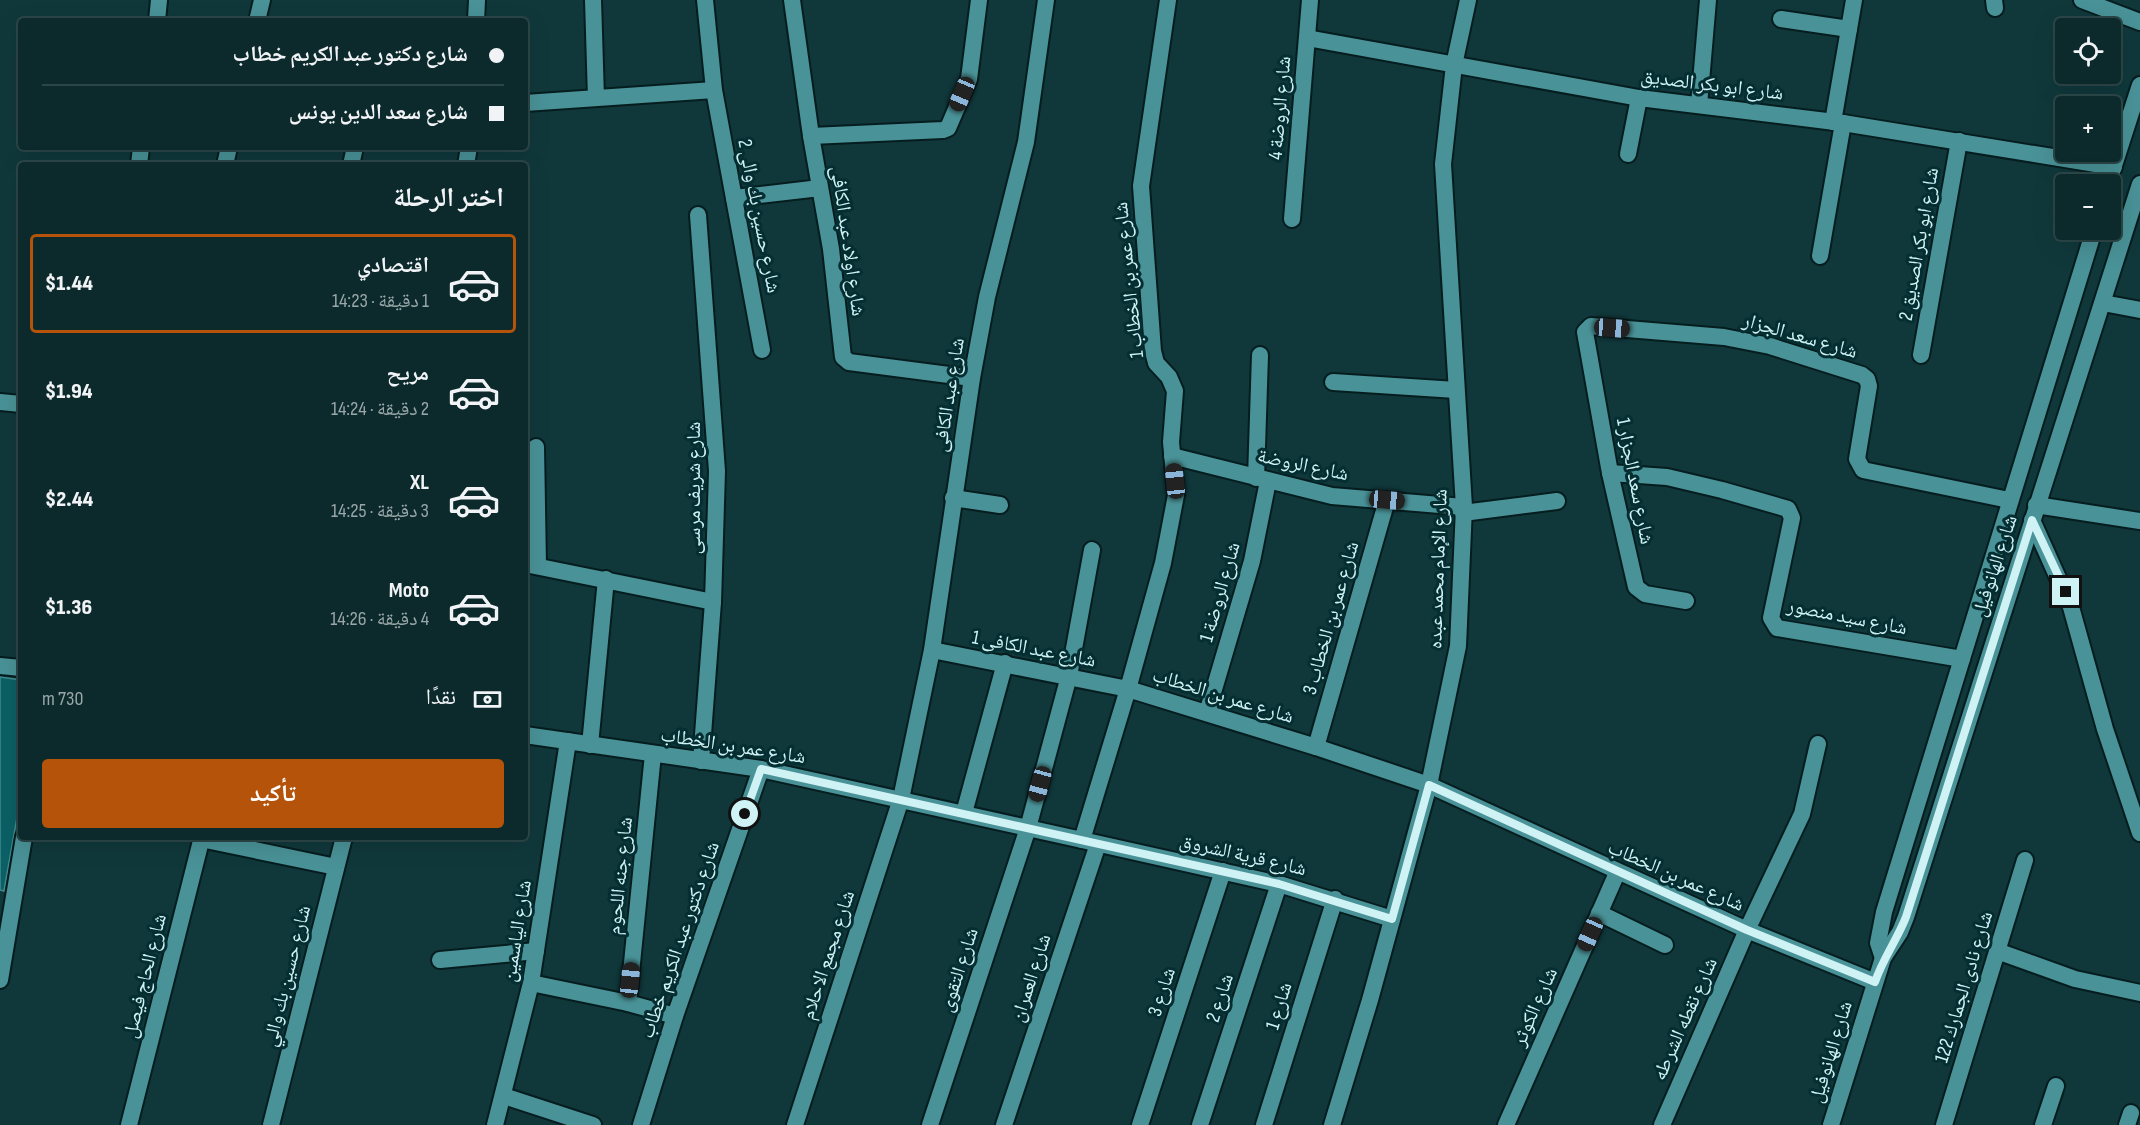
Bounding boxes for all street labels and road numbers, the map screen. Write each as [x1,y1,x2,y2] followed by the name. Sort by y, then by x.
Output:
[1264,55,1296,161] street label: شارع الروضة 4
[1639,64,1785,106] street label: شارع ابو بكر الصديق
[732,137,786,295] street label: شارع حسين بك والى 2
[826,165,870,317] street label: شارع اولاد عبد الكافى
[1894,166,1944,322] street label: شارع ابو بكر الصديق 2
[1109,201,1149,359] street label: شارع عمر بن الخطاب 1
[1739,308,1860,364] street label: شارع سعد الجزار
[928,336,970,454] street label: شارع عبد الكافى
[1611,416,1659,546] street label: شارع سعد الجزار 1
[682,422,706,554] street label: شارع شريف مرسى
[1255,444,1351,486] street label: شارع الروضة
[1423,488,1454,650] street label: شارع الإمام محمد عبده
[1967,512,2023,620] street label: شارع الهانوفيل
[1194,539,1246,645] street label: شارع الروضة 1
[1298,539,1364,697] street label: شارع عمر بن الخطاب 3
[1784,593,1909,640] street label: شارع سيد منصور
[970,625,1098,673] street label: شارع عبد الكافى 1
[1149,663,1297,729] street label: شارع عمر بن الخطاب
[659,723,807,769] street label: شارع عمر بن الخطاب
[602,816,639,936] street label: شارع جنه اللحوم
[1177,829,1309,881] street label: شارع قرية الشروق
[1604,835,1748,917] street label: شارع عمر بن الخطاب
[635,838,726,1042] street label: شارع دكتور عبد الكريم خطاب
[497,878,537,984] street label: شارع الياسمين
[796,887,861,1023] street label: شارع مجمع الاحلام
[258,903,319,1050] street label: شارع حسين بك والي
[1930,908,1998,1066] street label: شارع نادى الجمارك 122
[118,911,172,1041] street label: شارع الحاج فيصل
[934,925,984,1015] street label: شارع التقوى
[1005,931,1057,1025] street label: شارع العمران
[1647,954,1723,1084] street label: شارع نقطه الشرطه
[1507,964,1563,1051] street label: شارع الكوثر
[1143,965,1181,1019] street label: شارع 3
[1201,971,1239,1025] street label: شارع 2
[1260,979,1298,1033] street label: شارع 1
[1804,998,1858,1106] street label: شارع الهانوفيل

